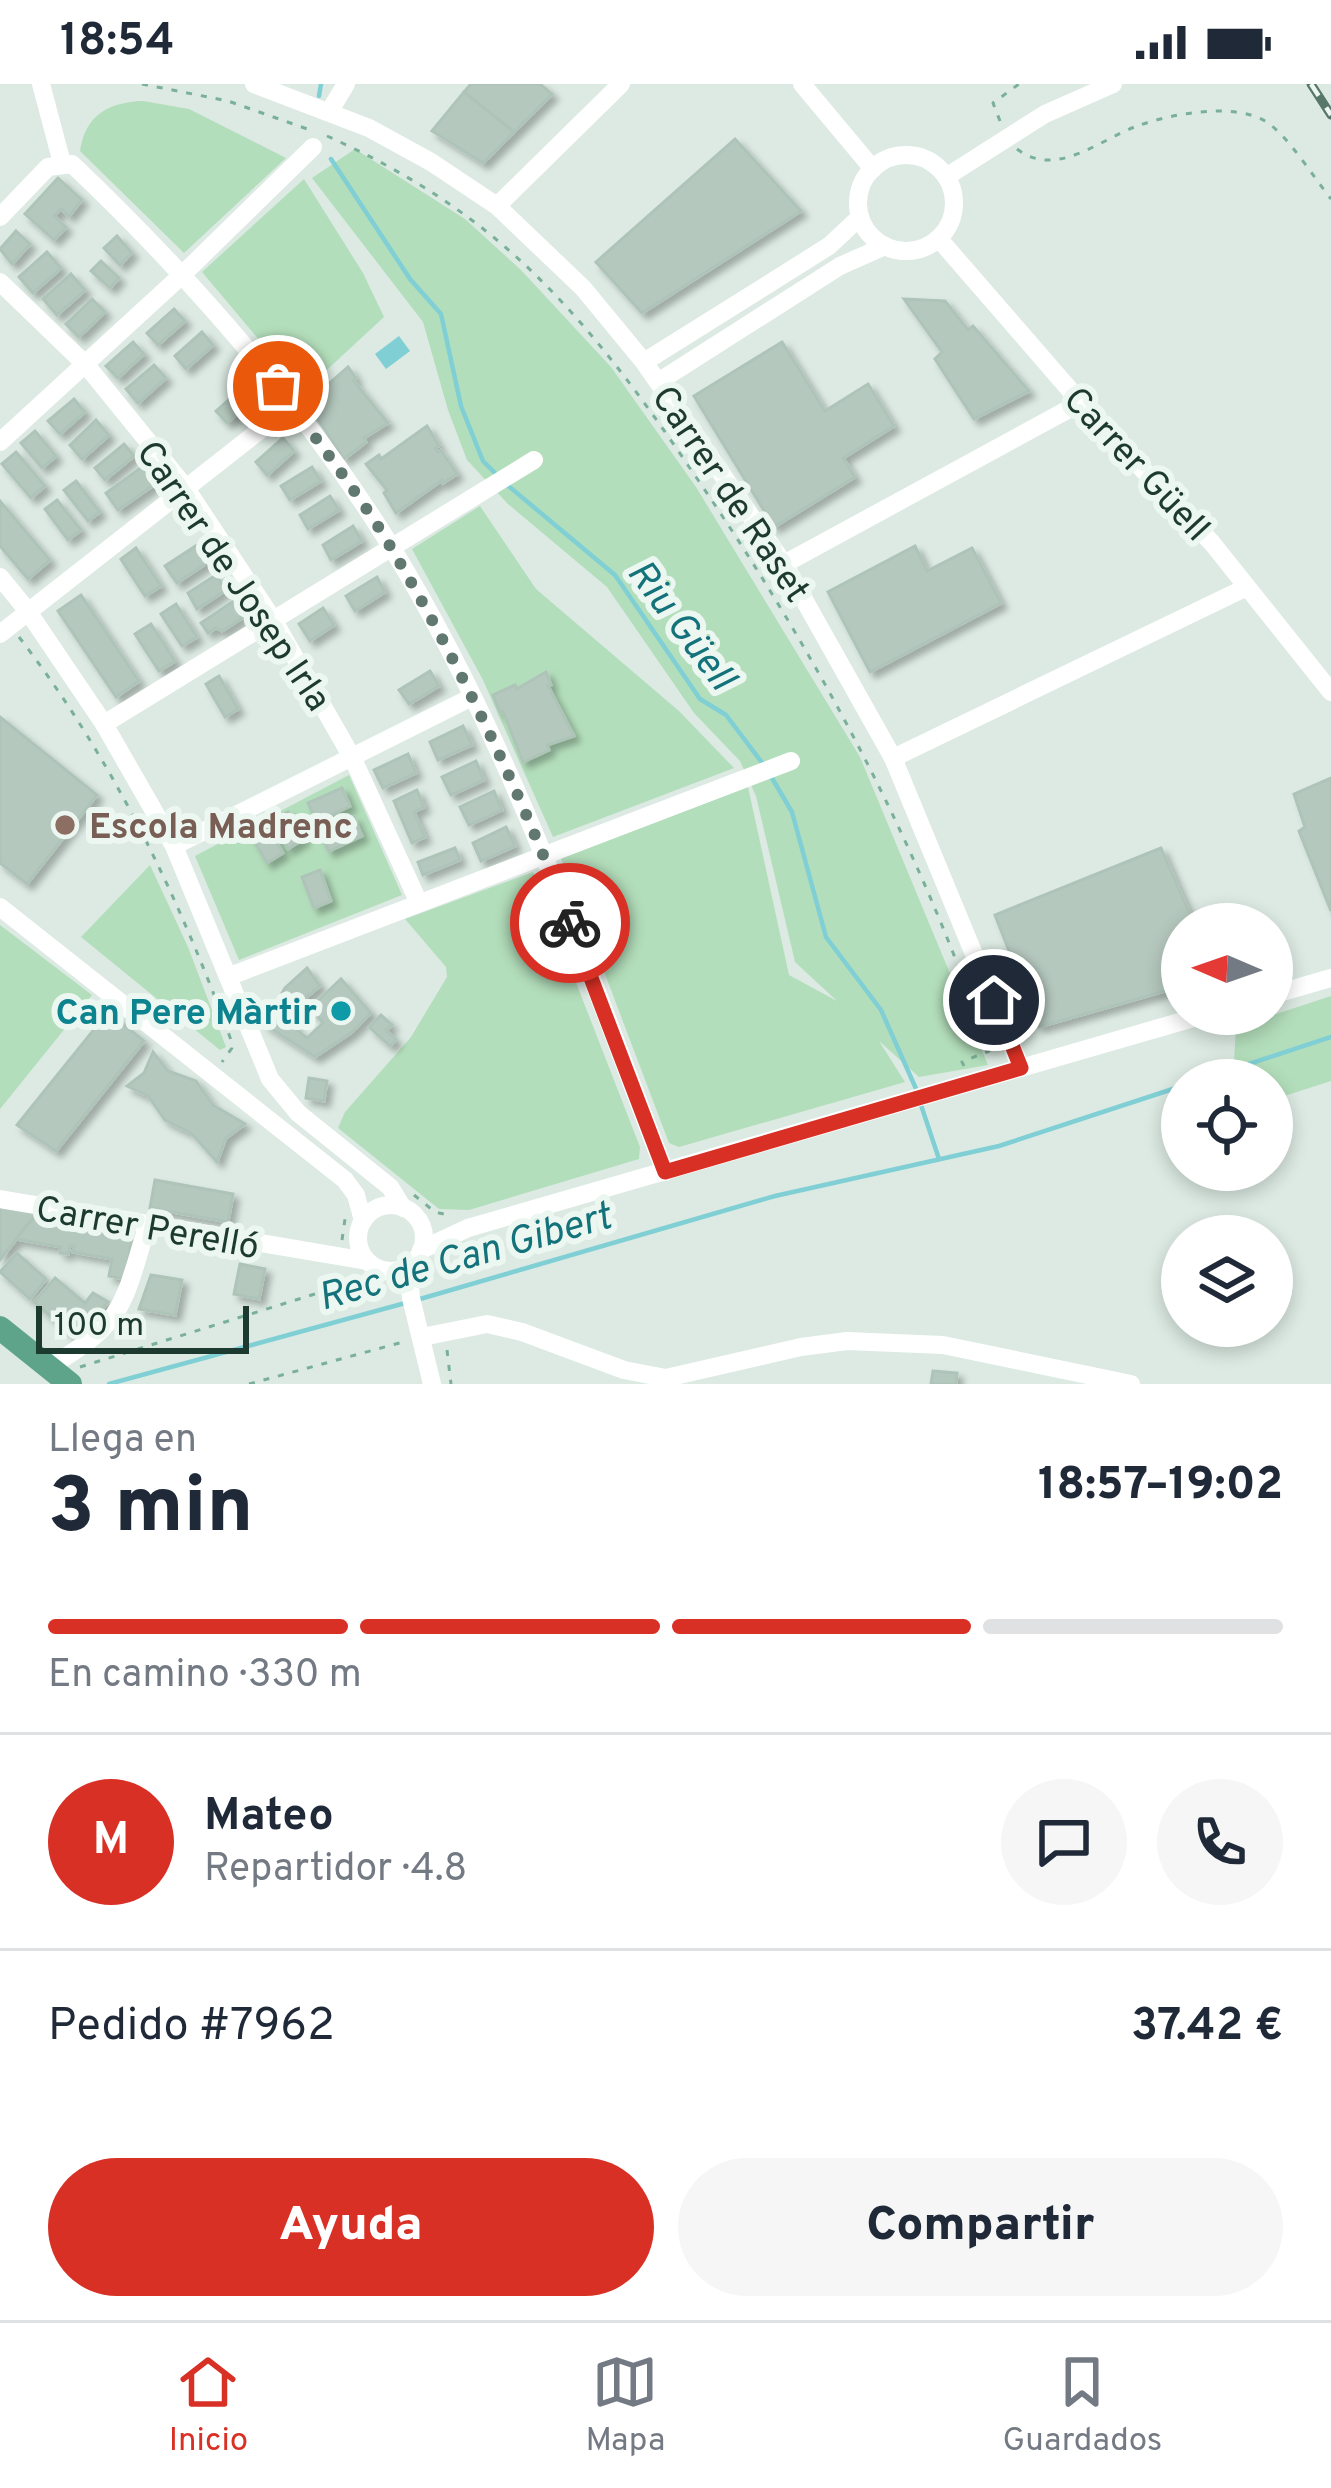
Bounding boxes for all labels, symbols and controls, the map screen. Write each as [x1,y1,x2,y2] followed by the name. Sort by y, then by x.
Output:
[60,14,175,71] text: 18:54
[227,335,329,437] pin
[245,353,311,419] icon: bag
[639,378,818,612] street label: Carrer de Raset
[1052,379,1218,553] street label: Carrer Güell
[124,433,339,721] street label: Carrer de Josep Irla
[614,552,746,703] water label: Riu Güell
[89,806,353,852] place label: Escola Madrenc
[52,812,78,838] marker: Escola Madrenc
[510,863,630,983] courier
[537,890,603,956] icon: bike
[1161,903,1293,1035] north arrow
[1161,903,1293,1347] map controls
[943,949,1045,1051] pin
[961,967,1027,1033] icon: home
[56,992,317,1038] place label: Can Pere Màrtir
[328,998,354,1024] marker: Can Pere Màrtir
[1161,1059,1293,1191] button: locate
[32,1188,262,1272] street label: Carrer Perelló
[313,1193,620,1325] water label: Rec de Can Gibert
[1161,1215,1293,1347] button: layers
[36,1300,249,1353] scale bar
[54,1306,144,1348] text: 100 m
[48,1417,197,1466] text: Llega en
[1038,1458,1283,1515] text: 18:57–19:02
[48,1461,253,1560] text: 3 min
[48,1652,362,1701] text: En camino · 330 m
[1001,1779,1127,1905] button: chat
[1157,1779,1283,1905] button: phone
[204,1789,334,1846] text: Mateo
[93,1813,129,1870] text: M
[204,1846,467,1895] text: Repartidor · 4.8
[48,1999,335,2056] text: Pedido #7962
[1131,1999,1283,2056] text: 37.42 €
[48,2158,654,2296] button: Ayuda
[678,2158,1283,2296] button: Compartir
[169,2349,248,2463] tab: Inicio
[585,2349,665,2463] tab: Mapa
[1003,2349,1162,2463] tab: Guardados

